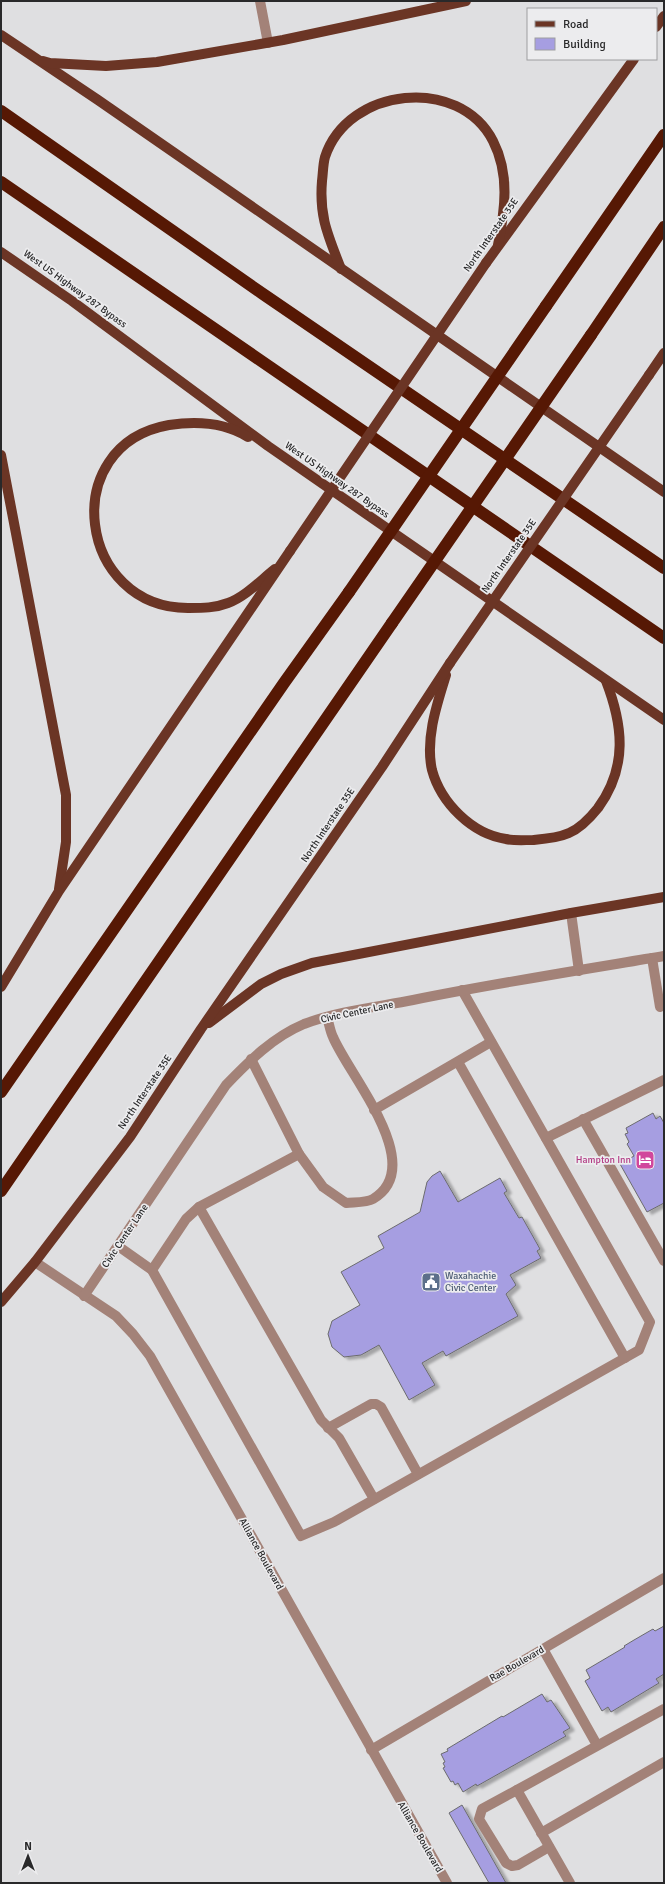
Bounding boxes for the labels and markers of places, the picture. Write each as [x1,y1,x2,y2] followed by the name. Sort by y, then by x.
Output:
[634,1149,656,1171] hotel icon: Hampton Inn
[576,1154,631,1166] place label: Hampton Inn
[445,1270,497,1294] place label: Waxahachie Civic Center
[420,1271,442,1293] public building icon: Waxahachie Civic Center

